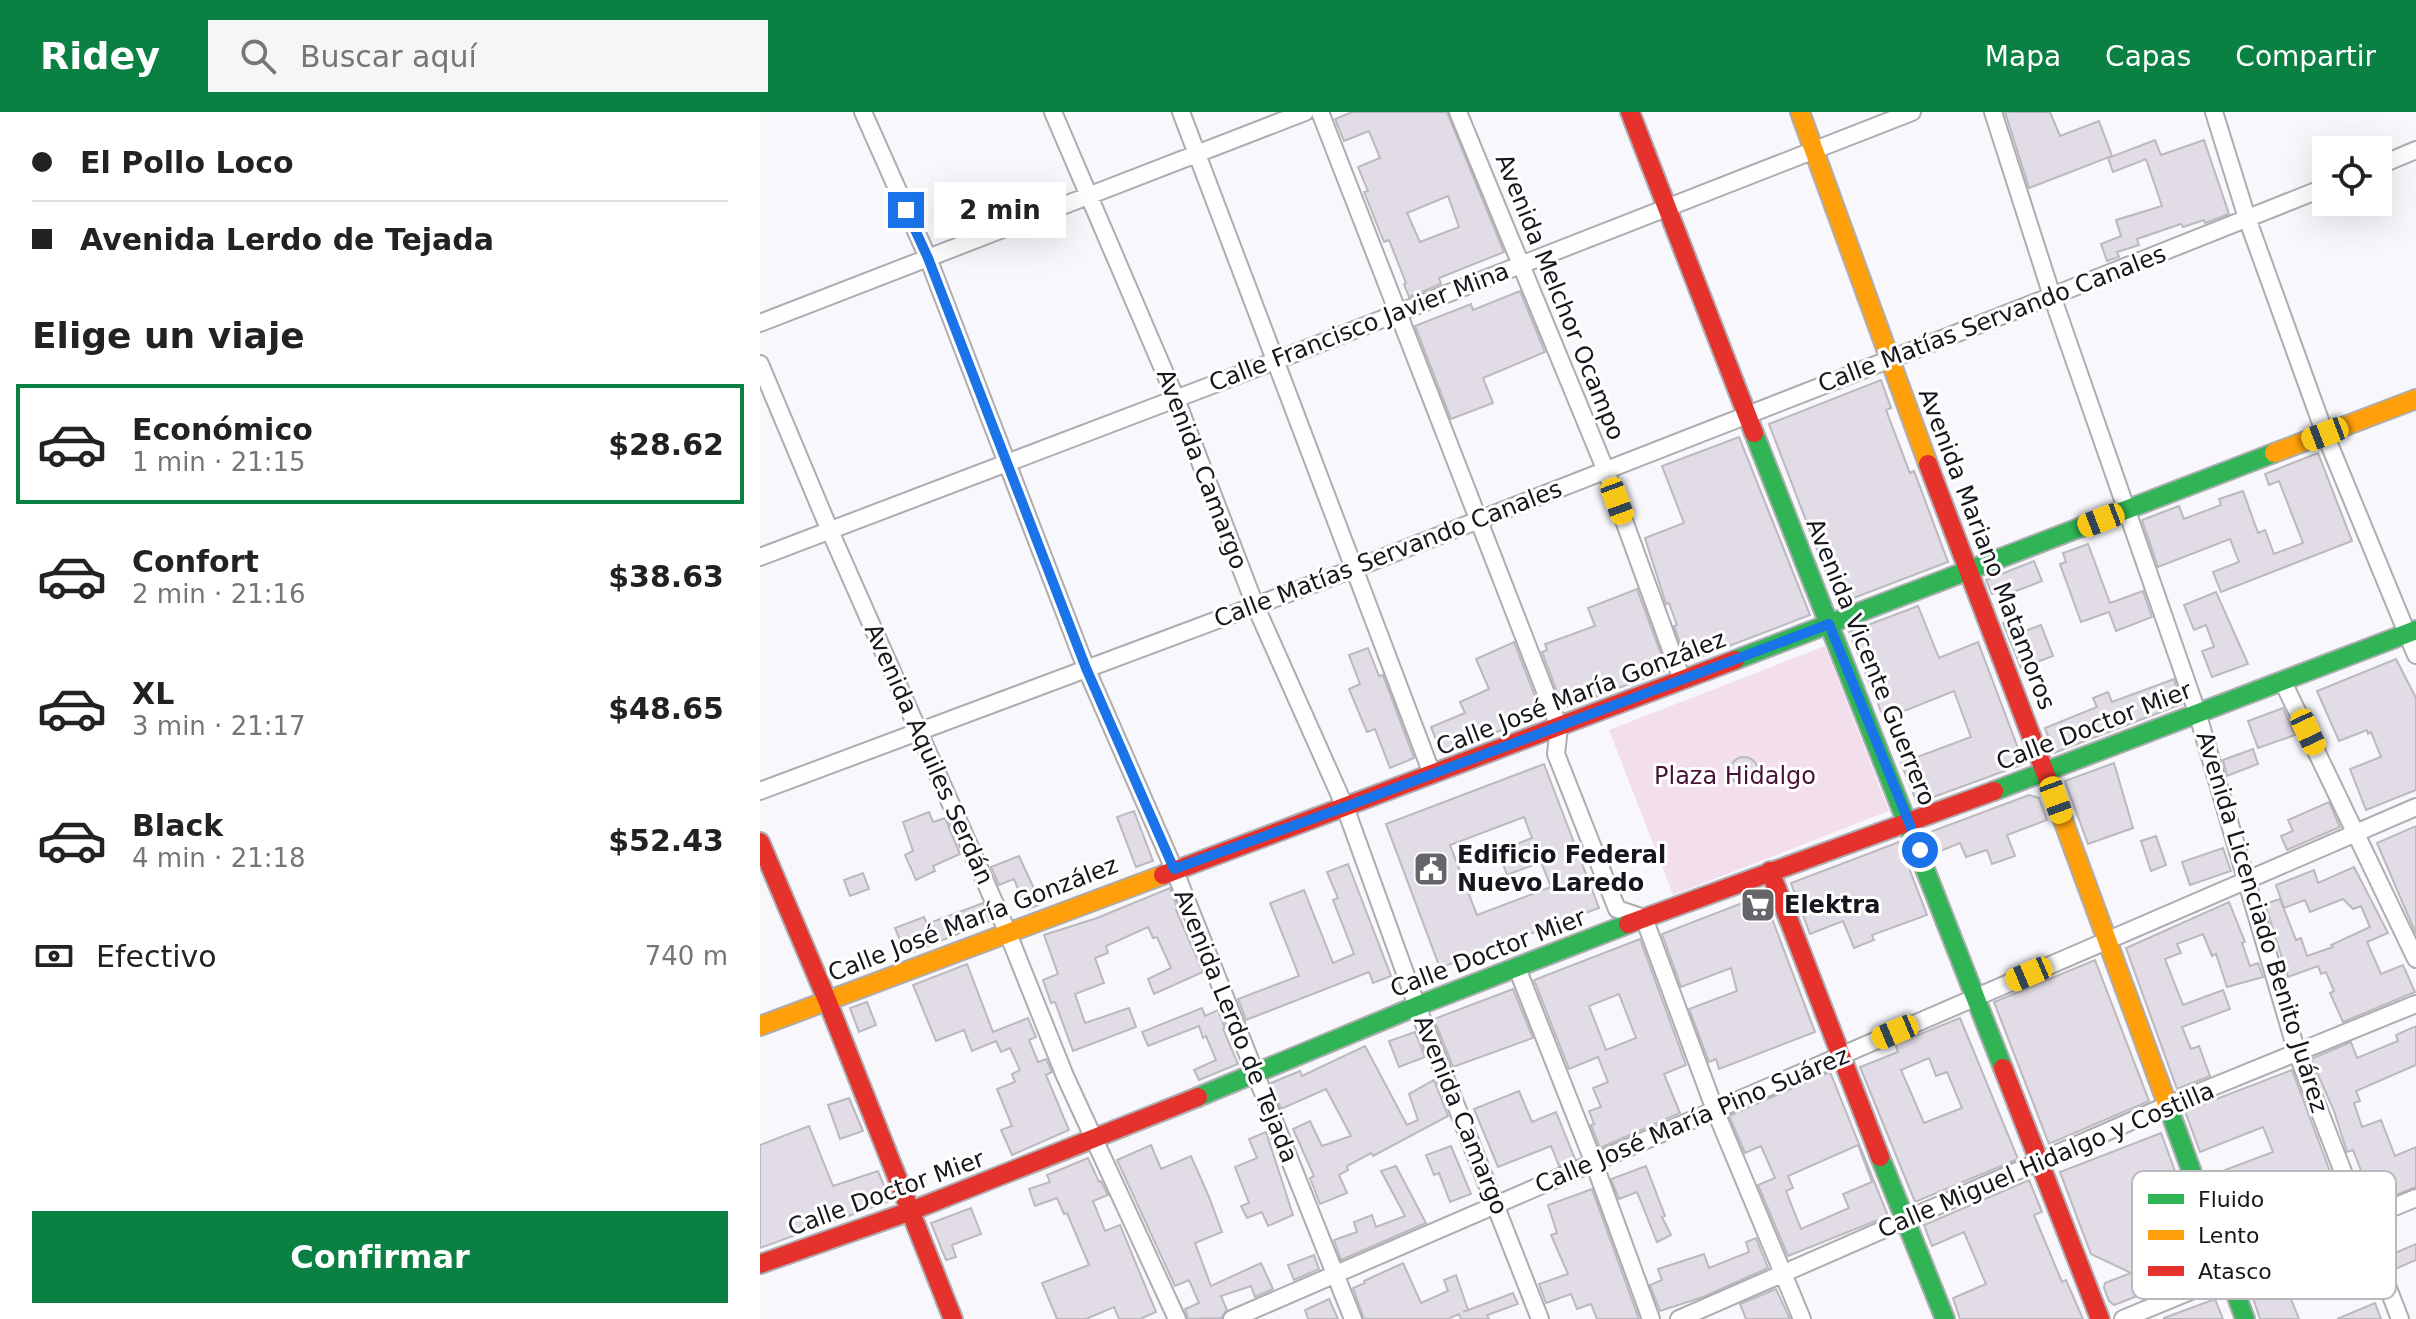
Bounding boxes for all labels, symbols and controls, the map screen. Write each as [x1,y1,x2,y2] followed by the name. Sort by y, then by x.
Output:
[208,20,768,92] search box
[40,34,160,78] text: Ridey
[236,34,280,78] icon: search
[300,39,477,74] text: Buscar aquí
[1985,40,2061,73] text: Mapa
[2105,40,2191,73] text: Capas
[2235,40,2376,73] text: Compartir
[2312,136,2392,216] map controls
[2312,136,2392,216] button: locate
[80,145,294,180] text: El Pollo Loco
[1490,150,1630,444] street label: Avenida Melchor Ocampo
[934,182,1066,238] callout: 2 min
[888,192,924,228] route end
[959,195,1041,225] text: 2 min
[80,222,494,257] text: Avenida Lerdo de Tejada
[1814,240,2170,398] street label: Calle Matías Servando Canales
[1205,257,1513,397] street label: Calle Francisco Javier Mina
[32,315,305,356] text: Elige un viaje
[1151,365,1253,573] street label: Avenida Camargo
[1913,384,2061,714] street label: Avenida Mariano Matamoros
[36,408,108,480] icon: car
[132,412,313,447] text: Económico
[2298,414,2352,454] car
[608,427,724,462] text: $28.62
[132,447,306,477] text: 1 min · 21:15
[1598,474,1636,528] car
[1210,475,1566,633] street label: Calle Matías Servando Canales
[2074,500,2128,540] car
[1800,514,1942,810] street label: Avenida Vicente Guerrero
[36,540,108,612] icon: car
[132,544,259,579] text: Confort
[608,559,724,594] text: $38.63
[132,579,306,609] text: 2 min · 21:16
[859,619,999,889] street label: Avenida Aquiles Serdán
[1432,625,1730,761] street label: Calle José María González
[36,672,108,744] icon: car
[132,676,174,711] text: XL
[1992,676,2196,776] street label: Calle Doctor Mier
[608,691,724,726] text: $48.65
[2287,705,2329,759] car
[132,711,306,741] text: 3 min · 21:17
[2191,728,2333,1116] street label: Avenida Licenciado Benito Juárez
[1654,762,1816,790] park label: Plaza Hidalgo
[2037,773,2075,827] car
[36,804,108,876] icon: car
[132,808,223,843] text: Black
[608,823,724,858] text: $52.43
[1902,832,1938,868] route start
[1457,841,1666,897] place label: Edificio Federal Nuevo Laredo
[132,843,306,873] text: 4 min · 21:18
[1412,850,1450,888] public building icon: Edificio Federal Nuevo Laredo
[824,851,1122,987] street label: Calle José María González
[1168,885,1304,1167] street label: Avenida Lerdo de Tejada
[1739,886,1777,924] supermarket icon: Elektra
[1784,891,1880,919] place label: Elektra
[1386,903,1590,1003] street label: Calle Doctor Mier
[32,934,76,978] icon: cash
[96,939,217,974] text: Efectivo
[645,941,728,971] text: 740 m
[2002,954,2056,994] car
[1408,1011,1514,1219] street label: Avenida Camargo
[1868,1012,1922,1052] car
[1531,1041,1853,1199] street label: Calle José María Pino Suárez
[1874,1076,2218,1244] street label: Calle Miguel Hidalgo y Costilla
[784,1144,988,1242] street label: Calle Doctor Mier
[2132,1171,2396,1299] legend
[2198,1187,2264,1212] text: Fluido
[32,1211,728,1303] button: Confirmar
[2198,1223,2259,1248] text: Lento
[2198,1259,2272,1284] text: Atasco

